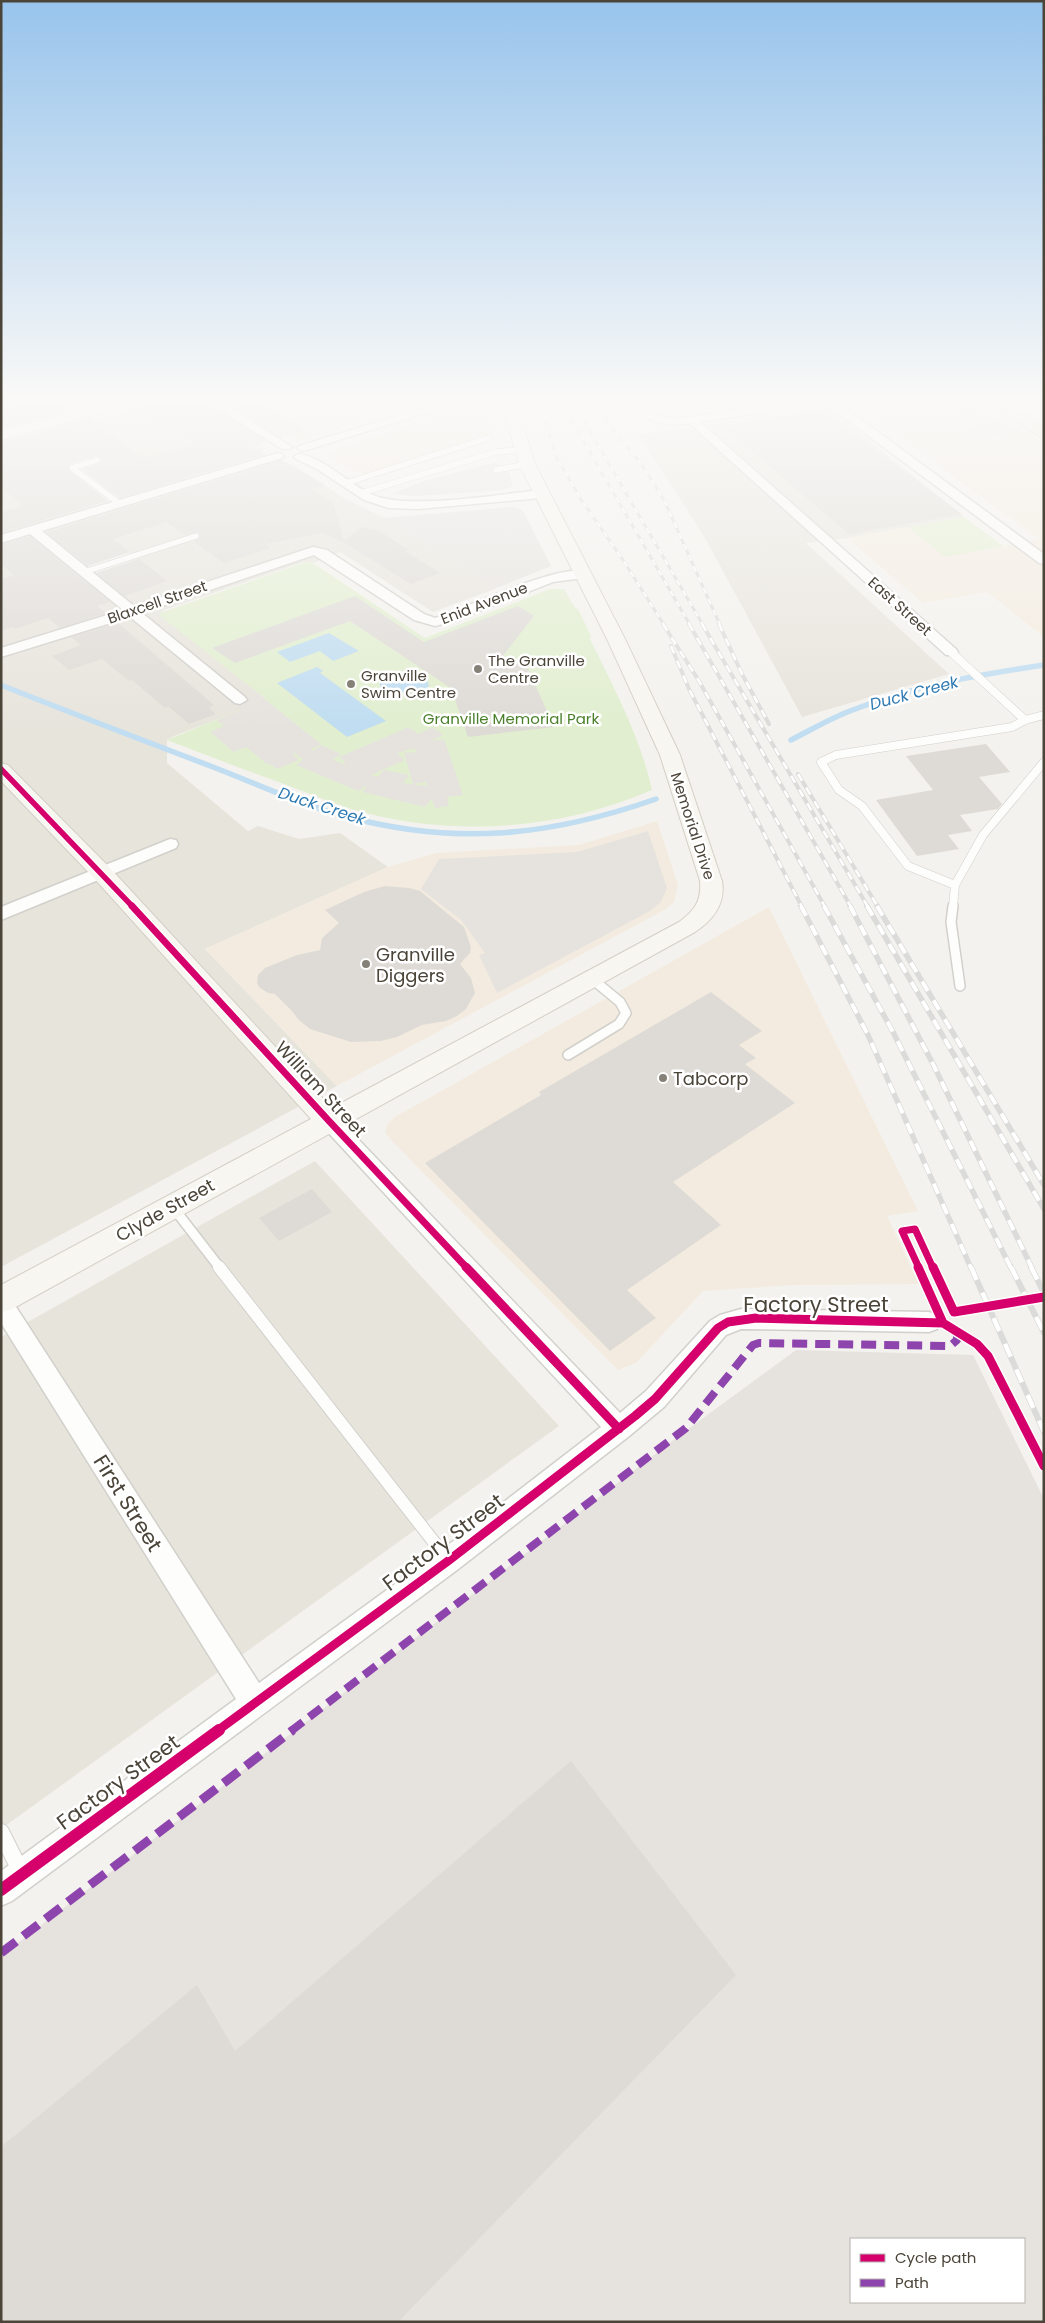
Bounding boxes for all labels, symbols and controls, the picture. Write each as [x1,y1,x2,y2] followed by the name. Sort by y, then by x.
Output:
[864,572,936,640] street label: East Street
[104,575,210,629] street label: Blaxcell Street
[438,577,530,629] street label: Enid Avenue
[488,650,585,688] place label: The Granville Centre
[472,663,484,675] marker: The Granville Centre
[361,665,456,703] place label: Granville Swim Centre
[867,670,961,716] water label: Duck Creek
[345,678,357,690] marker: Granville Swim Centre
[423,708,599,729] park label: Granville Memorial Park
[666,769,720,883] street label: Memorial Drive
[275,781,369,831] water label: Duck Creek
[376,942,455,988] place label: Granville Diggers
[360,958,372,970] marker: Granville Diggers
[270,1035,372,1143] street label: William Street
[673,1066,748,1091] place label: Tabcorp
[657,1072,669,1084] marker: Tabcorp
[111,1173,219,1247] street label: Clyde Street
[743,1290,889,1319] street label: Factory Street
[87,1449,169,1557] street label: First Street
[376,1487,510,1597] street label: Factory Street
[51,1728,185,1836] street label: Factory Street
[850,2238,1025,2303] legend
[895,2247,976,2268] text: Cycle path
[895,2272,929,2293] text: Path

